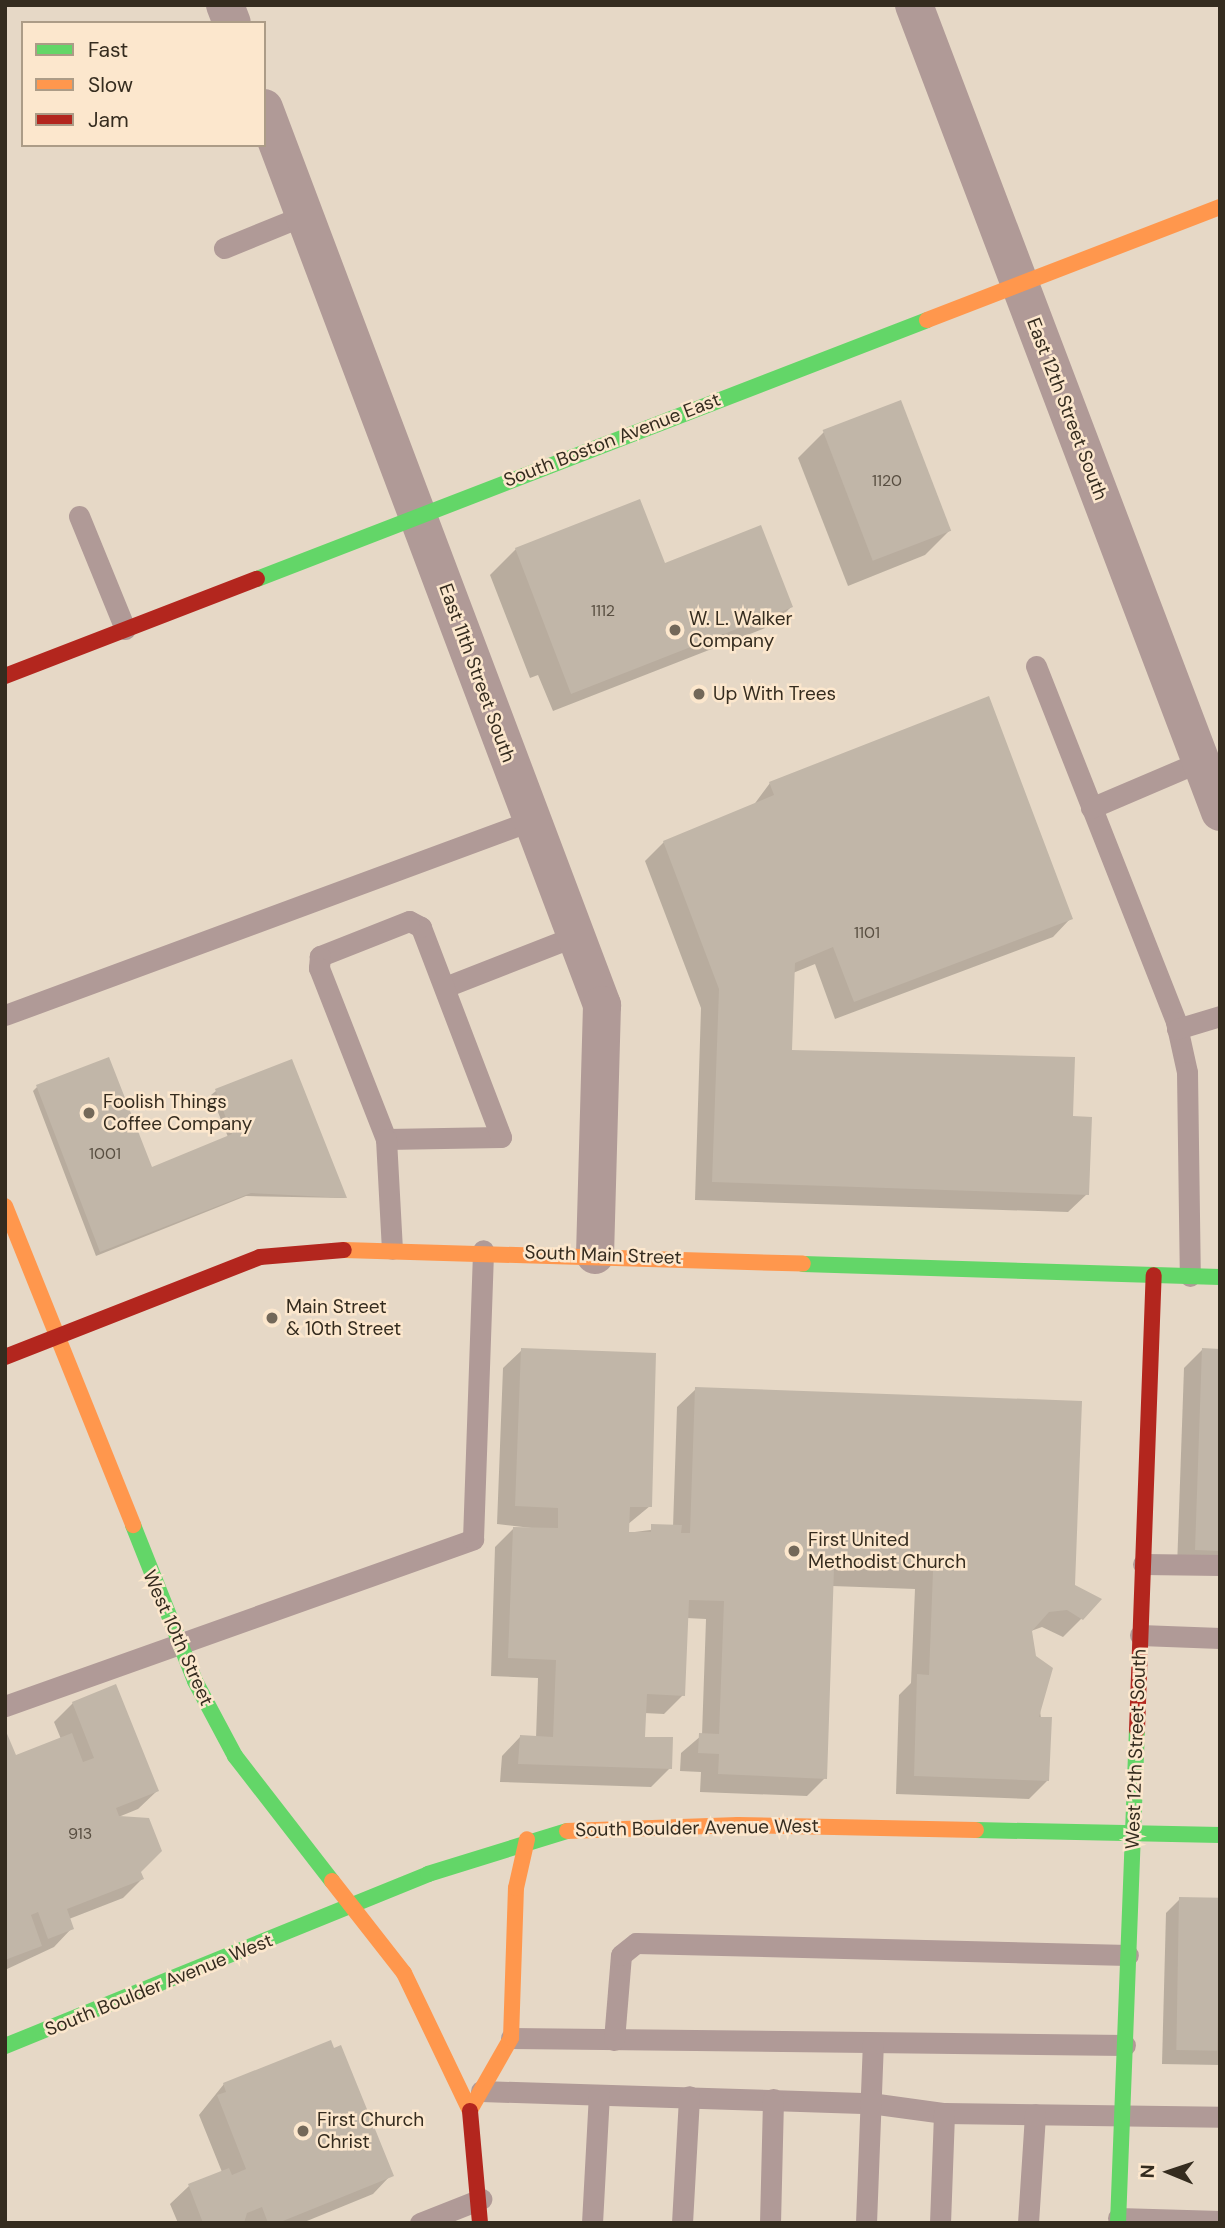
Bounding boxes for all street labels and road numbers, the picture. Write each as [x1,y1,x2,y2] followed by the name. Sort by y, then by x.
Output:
[1022,315,1112,503] street label: East 12th Street South
[501,388,723,492] street label: South Boston Avenue East
[434,581,520,765] street label: East 11th Street South
[524,1241,682,1269] street label: South Main Street
[138,1567,218,1709] street label: West 10th Street
[1121,1648,1151,1850] street label: West 12th Street South
[575,1814,819,1842] street label: South Boulder Avenue West
[42,1929,276,2041] street label: South Boulder Avenue West

